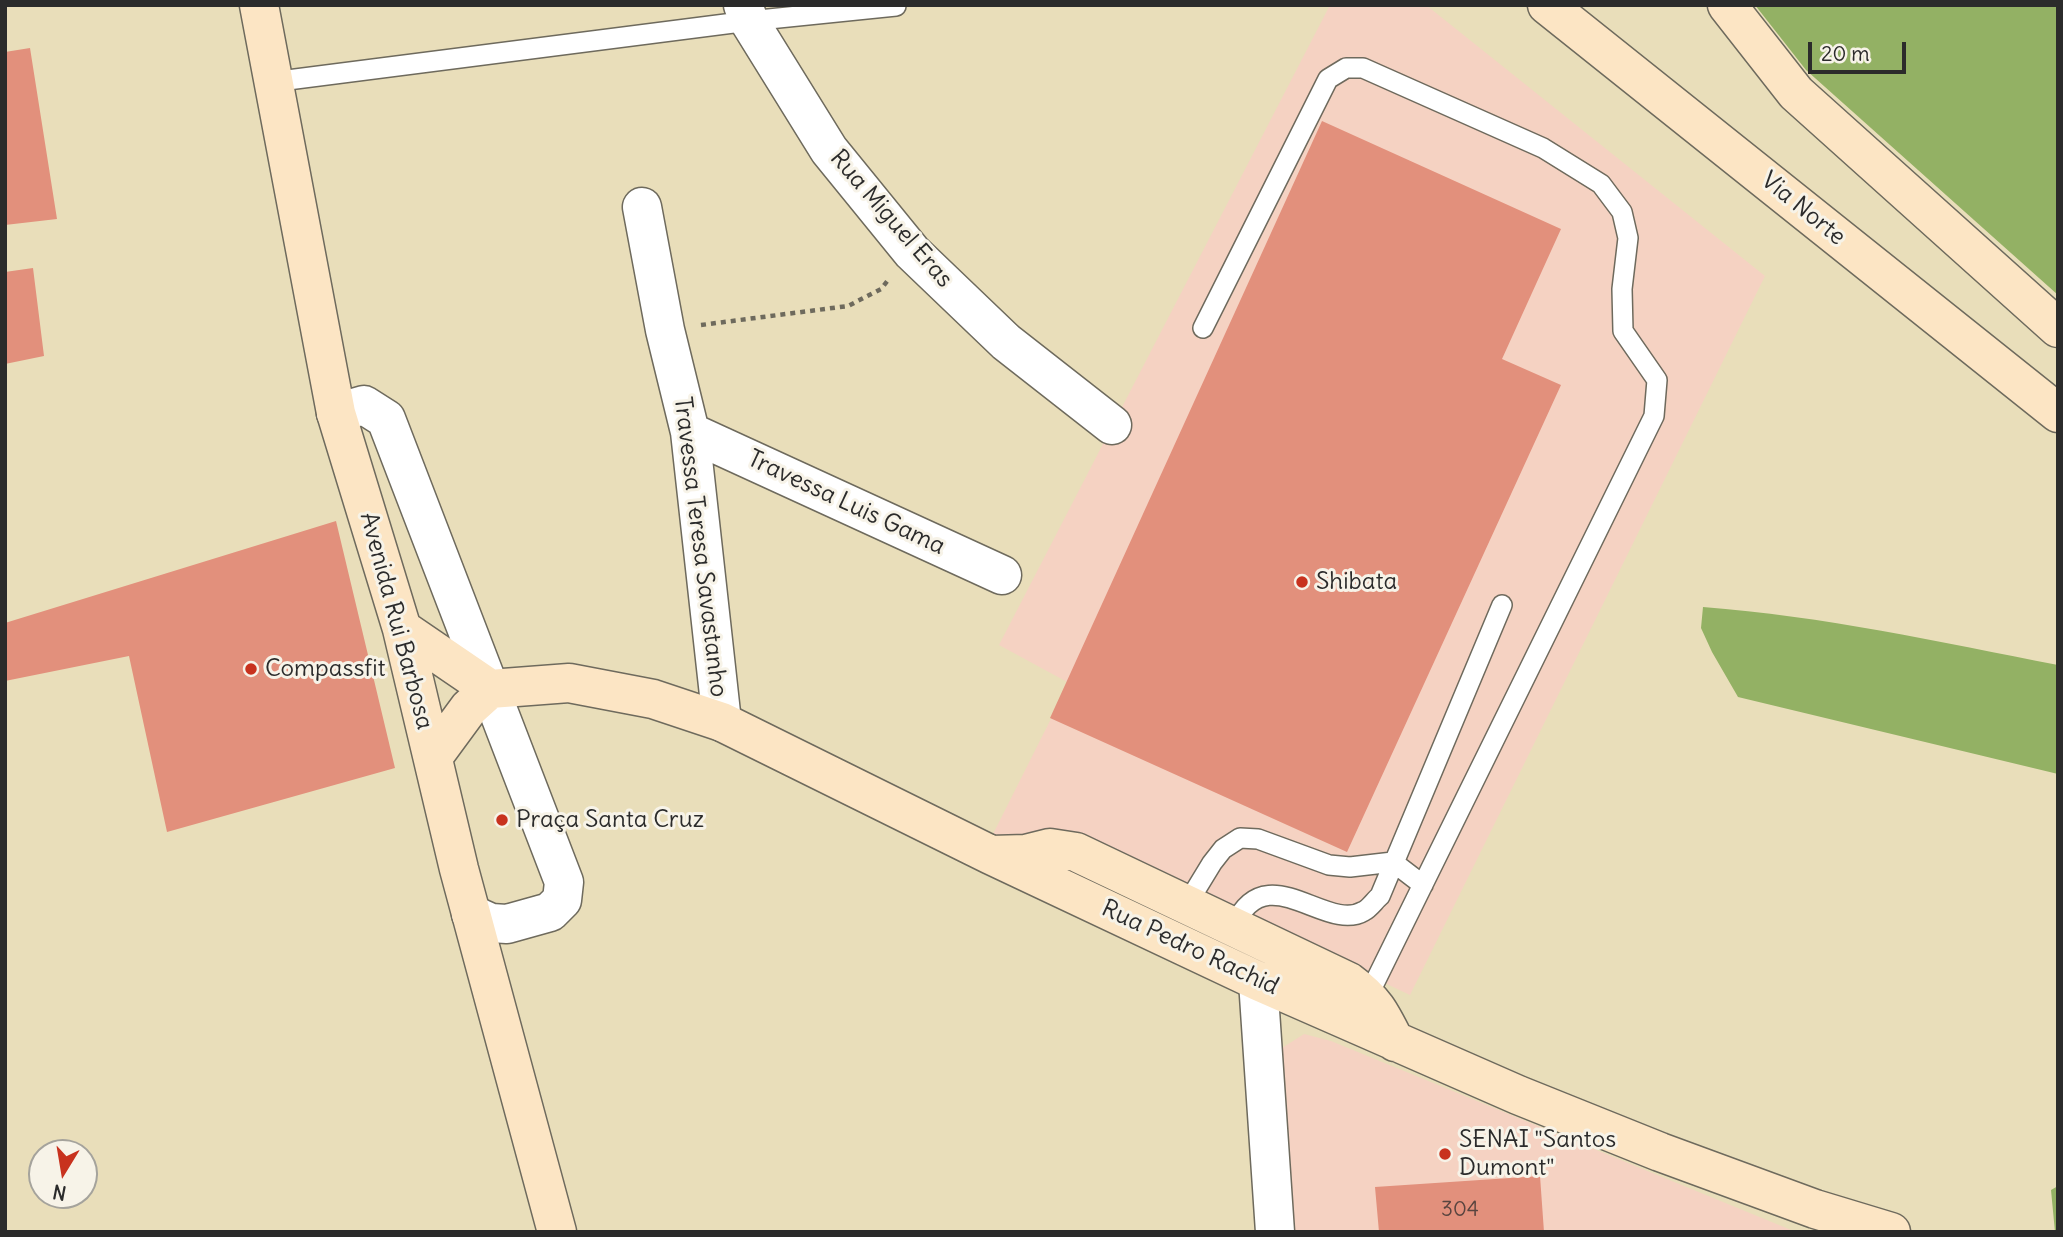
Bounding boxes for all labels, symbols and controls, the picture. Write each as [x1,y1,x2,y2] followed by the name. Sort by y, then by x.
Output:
[1811,28,1909,72] scale bar
[1821,40,1870,67] text: 20 m
[824,144,958,294] street label: Rua Miguel Eras
[1755,166,1851,252] street label: Via Norte
[667,395,733,699] street label: Travessa Teresa Savastanho
[743,445,949,561] street label: Travessa Luis Gama
[353,509,439,733] street label: Avenida Rui Barbosa
[1316,568,1397,596] place label: Shibata
[1294,574,1310,590] marker: Shibata
[265,655,386,683] place label: Compassfit
[243,661,259,677] marker: Compassfit
[516,806,704,834] place label: Praça Santa Cruz
[494,812,510,828] marker: Praça Santa Cruz
[1097,894,1283,1002] street label: Rua Pedro Rachid
[1459,1126,1616,1182] place label: SENAI "Santos Dumont"
[28,1139,98,1209] north arrow
[1437,1146,1453,1162] marker: SENAI "Santos Dumont"
[51,1180,68,1206] text: N
[1441,1197,1479,1223] house number: 304

